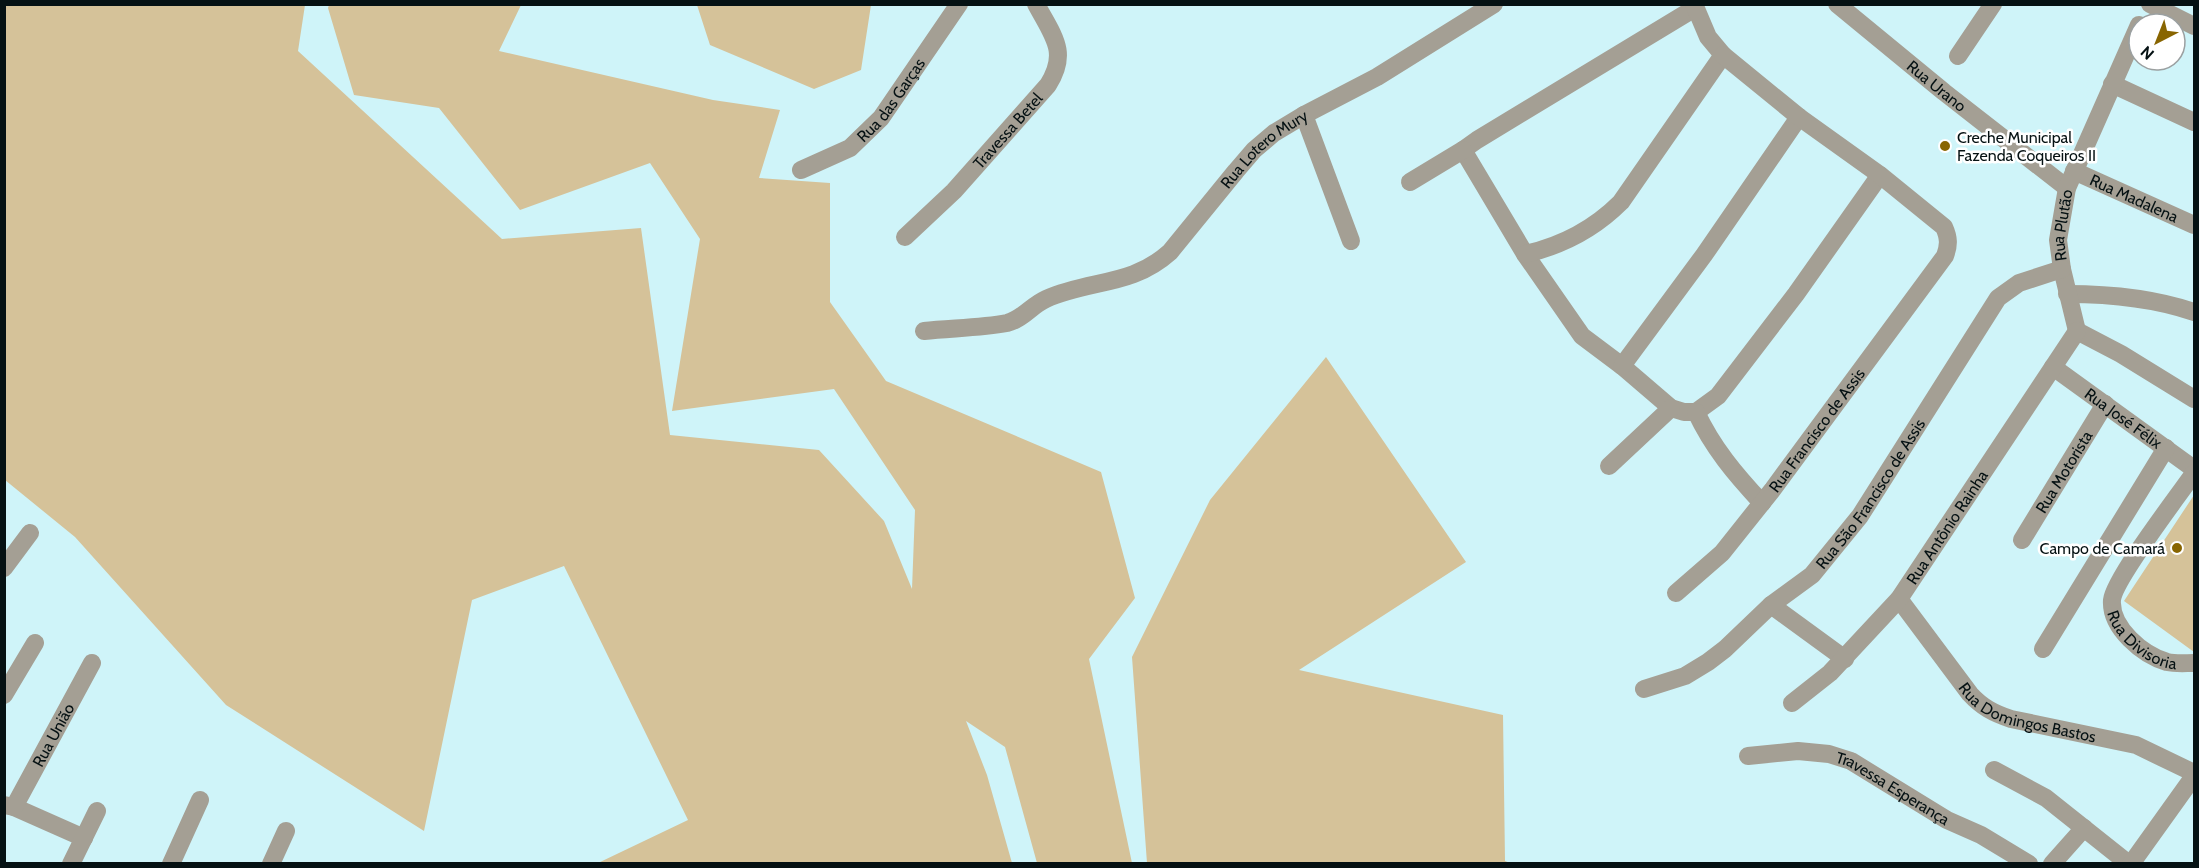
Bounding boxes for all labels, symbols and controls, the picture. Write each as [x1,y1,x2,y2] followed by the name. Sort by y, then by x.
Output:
[2127,12,2187,72] north arrow
[2137,42,2158,64] text: N
[853,54,929,146] street label: Rua das Garças
[1903,56,1970,116] street label: Rua Urano
[969,89,1047,173] street label: Travessa Betel
[1217,106,1311,192] street label: Rua Lotero Mury
[1957,128,2096,165] place label: Creche Municipal Fazenda Coqueiros II
[1938,139,1952,153] marker: Creche Municipal Fazenda Coqueiros II
[2087,170,2181,227] street label: Rua Madalena
[2049,188,2077,262] street label: Rua Plutão
[1765,364,1869,496] street label: Rua Francisco de Assis
[2081,384,2166,453] street label: Rua José Félix
[1812,415,1929,573] street label: Rua São Francisco de Assis
[2032,427,2097,517] street label: Rua Motorista
[1903,466,1992,588] street label: Rua Antônio Rainha
[2040,539,2165,558] place label: Campo de Camará
[2170,541,2184,555] marker: Campo de Camará
[2103,608,2178,673] street label: Rua Divisoria
[1955,679,2098,746] street label: Rua Domingos Bastos
[29,700,78,770] street label: Rua União
[1834,748,1953,829] street label: Travessa Esperança

